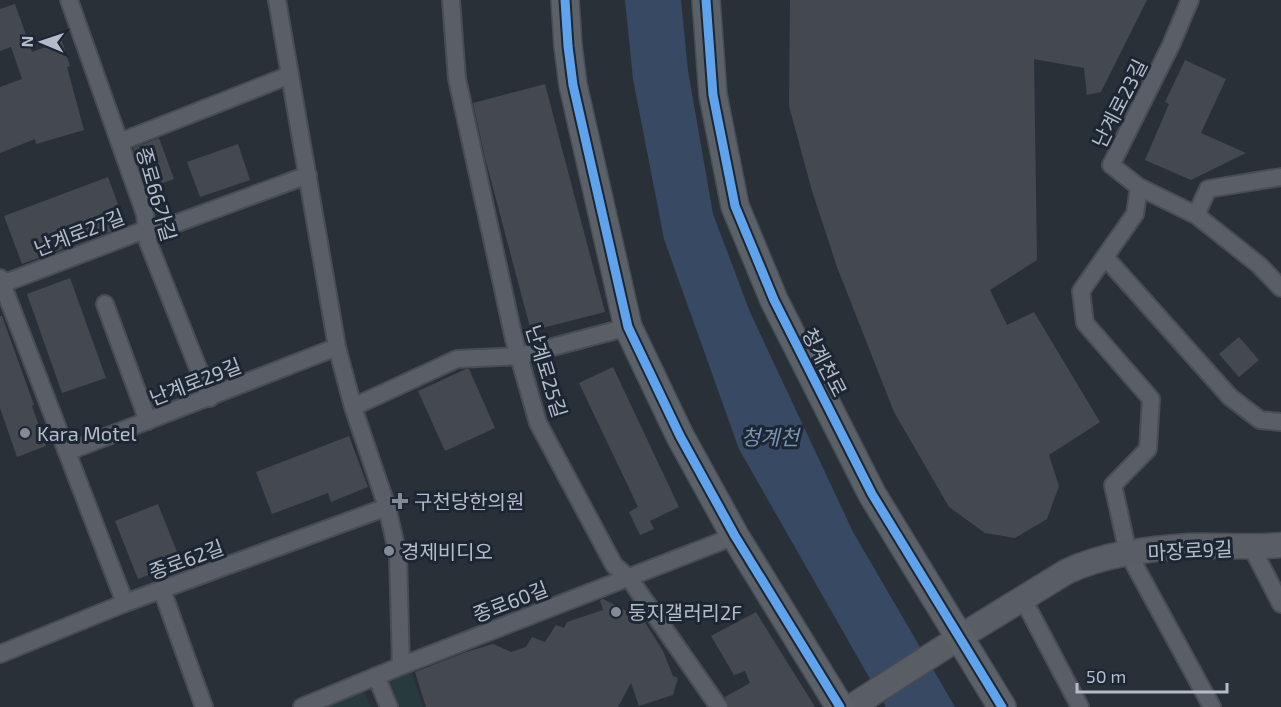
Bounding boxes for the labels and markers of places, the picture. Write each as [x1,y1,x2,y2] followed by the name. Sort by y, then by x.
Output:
[37,421,136,445] place label: Kara Motel
[18,426,32,440] marker: Kara Motel
[414,489,524,513] place label: 구천당한의원
[391,492,409,510] marker: 구천당한의원
[401,539,493,563] place label: 경제비디오
[382,544,396,558] marker: 경제비디오
[628,600,742,624] place label: 둥지갤러리2F
[609,605,623,619] marker: 둥지갤러리2F

